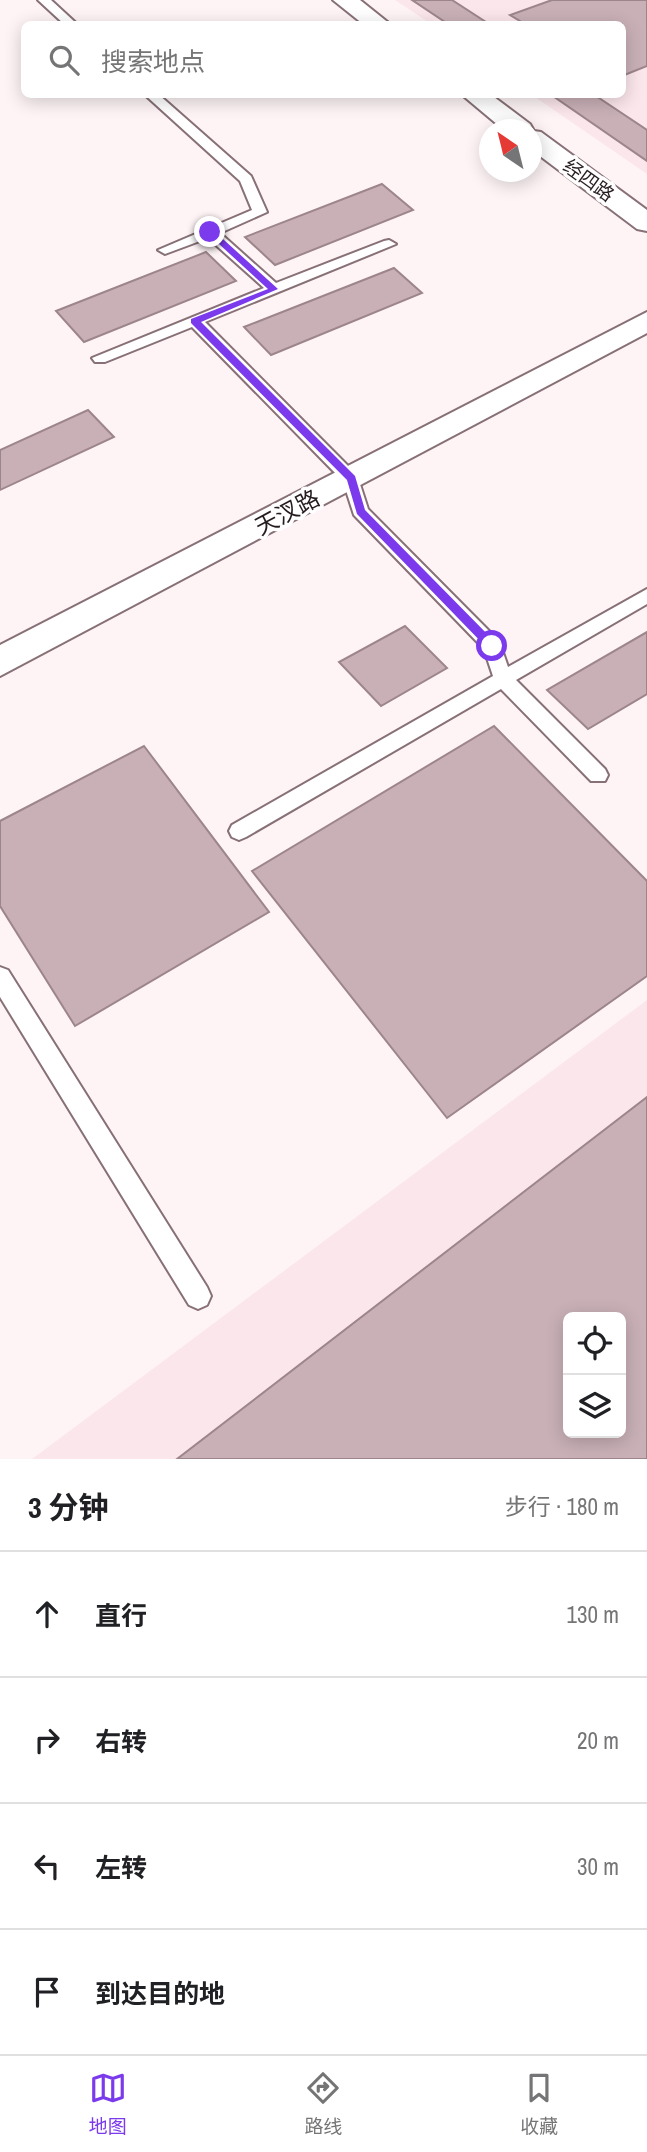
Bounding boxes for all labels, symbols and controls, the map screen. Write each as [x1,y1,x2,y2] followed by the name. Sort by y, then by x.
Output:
[21,21,626,98] search box
[45,41,83,79] icon: search
[101,44,205,79] text: 搜索地点
[479,119,542,182] north arrow
[558,153,620,207] street label: 经四路
[194,216,225,247] route end
[249,482,325,542] street label: 天汊路
[476,630,507,661] route start
[563,1312,626,1438] map controls
[563,1312,626,1375] button: locate
[563,1375,626,1438] button: layers
[28,1487,109,1527] text: 3 分钟
[505,1491,619,1522] text: 步行 · 180 m
[28,1595,66,1633] icon: ahead
[95,1598,147,1633] text: 直行
[567,1599,619,1630] text: 130 m
[28,1721,66,1759] icon: right
[95,1724,147,1759] text: 右转
[577,1725,619,1756] text: 20 m
[28,1847,66,1885] icon: left
[95,1850,147,1885] text: 左转
[577,1851,619,1882] text: 30 m
[28,1973,66,2011] icon: arrive
[95,1976,225,2011] text: 到达目的地
[89,2069,127,2139] tab: 地图
[304,2069,342,2139] tab: 路线
[520,2069,558,2139] tab: 收藏

